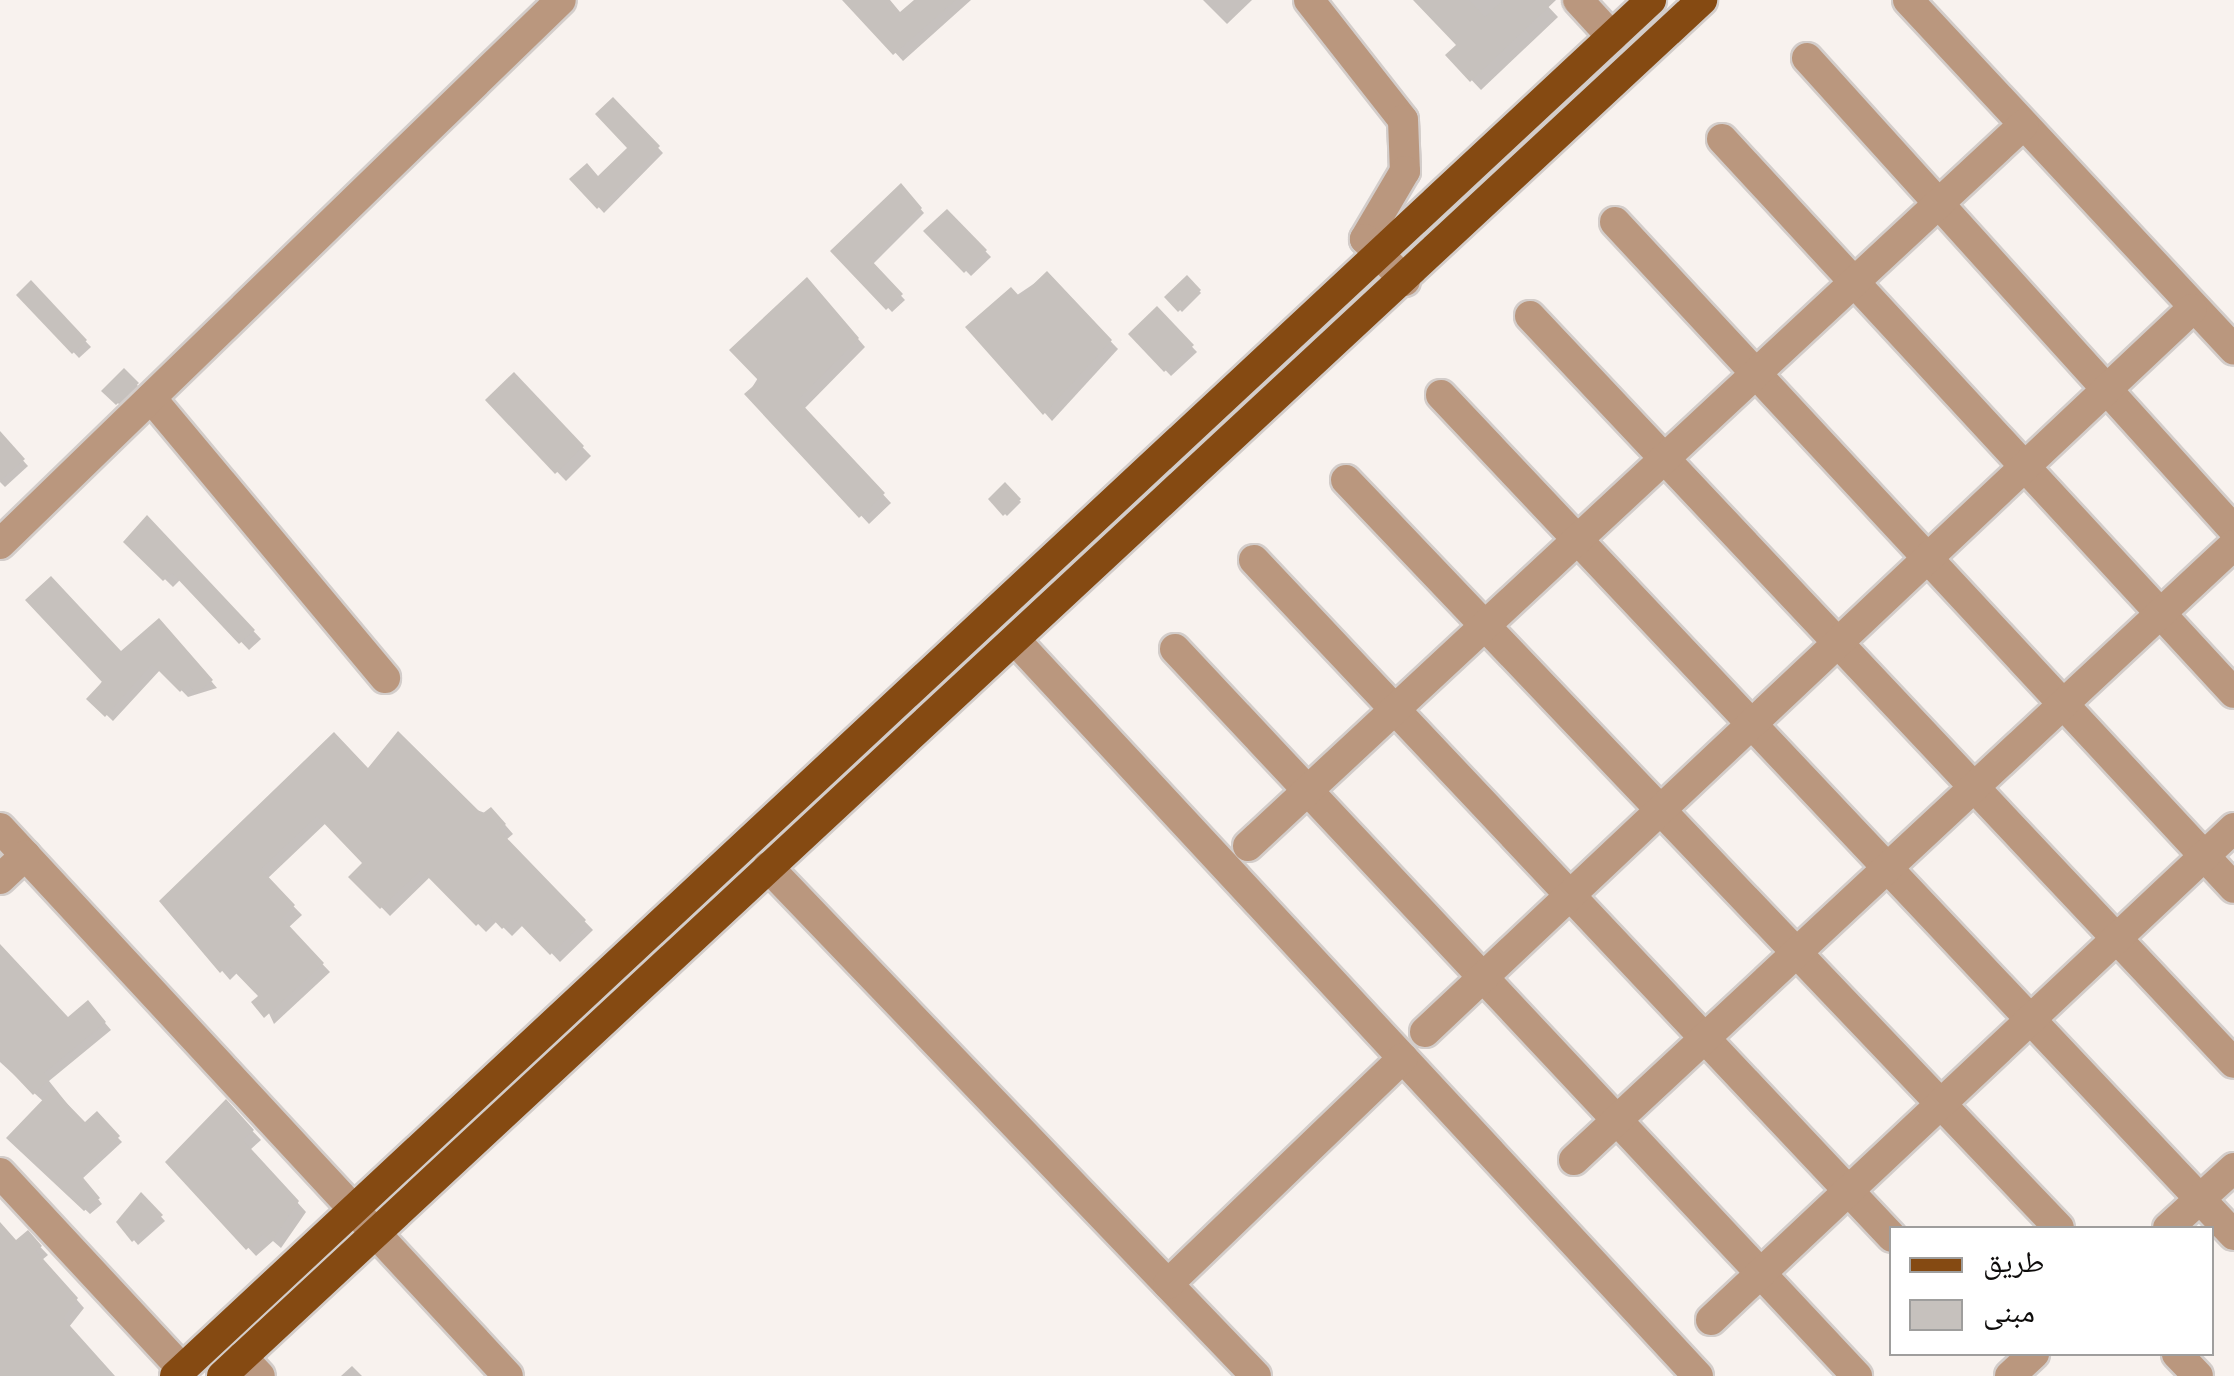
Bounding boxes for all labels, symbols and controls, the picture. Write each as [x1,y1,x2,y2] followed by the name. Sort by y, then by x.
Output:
[1889,1226,2214,1356] legend
[1983,1241,2044,1280] text: طريق
[1983,1291,2035,1330] text: مبنى

